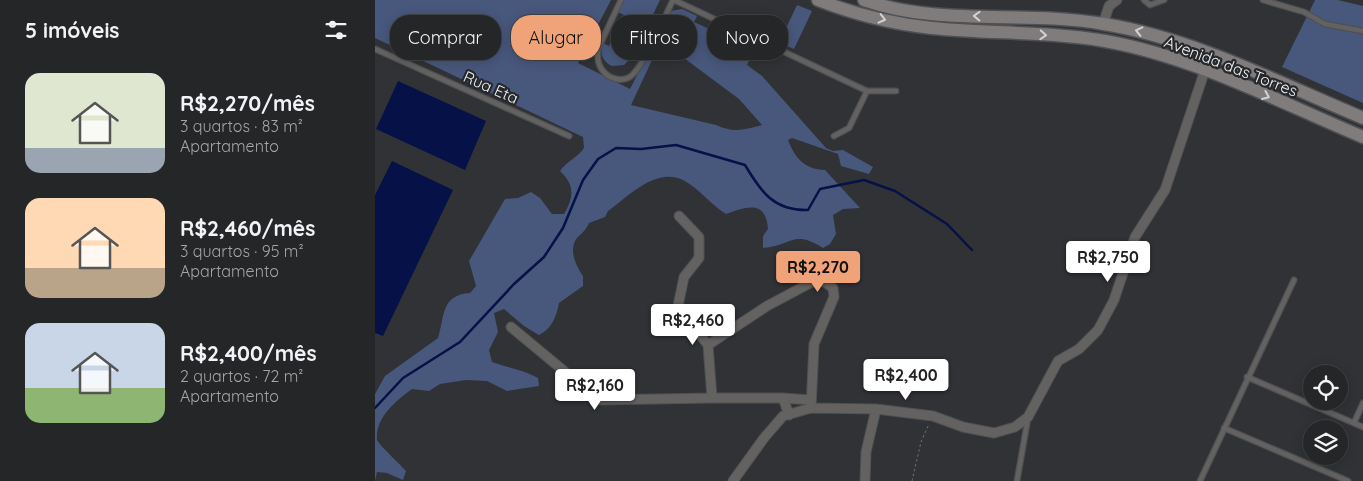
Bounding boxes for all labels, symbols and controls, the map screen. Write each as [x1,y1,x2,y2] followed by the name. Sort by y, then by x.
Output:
[973,11,980,21] one-way arrow
[877,13,886,24] one-way arrow
[390,15,501,60] chip: Comprar
[511,15,601,60] chip: Alugar
[611,15,697,60] chip: Filtros
[707,15,788,60] chip: Novo
[322,16,350,44] icon: filters
[25,17,119,43] text: 5 imóveis
[1134,26,1143,37] one-way arrow
[1039,29,1047,40] one-way arrow
[1162,31,1300,101] street label: Avenida das Torres
[460,66,522,108] street label: Rua Eta
[180,90,315,116] text: R$2,270/mês
[1261,90,1269,100] one-way arrow
[65,93,125,153] icon: home
[180,116,303,136] text: 3 quartos · 83 m²
[180,136,279,156] text: Apartamento
[180,215,315,241] text: R$2,460/mês
[65,218,125,278] icon: home
[1062,240,1154,283] pin: R$2,750
[180,241,303,261] text: 3 quartos · 95 m²
[1077,247,1139,267] text: R$2,750
[772,250,864,293] pin: R$2,270
[787,257,849,277] text: R$2,270
[180,261,279,281] text: Apartamento
[647,304,739,346] pin: R$2,460
[662,310,724,330] text: R$2,460
[180,340,317,366] text: R$2,400/mês
[65,343,125,403] icon: home
[860,358,952,401] pin: R$2,400
[874,365,938,385] text: R$2,400
[1303,365,1348,465] map controls
[1303,365,1348,410] button: locate
[180,366,303,386] text: 2 quartos · 72 m²
[549,368,641,411] pin: R$2,160
[566,375,624,395] text: R$2,160
[180,386,279,406] text: Apartamento
[1303,420,1348,465] button: layers

